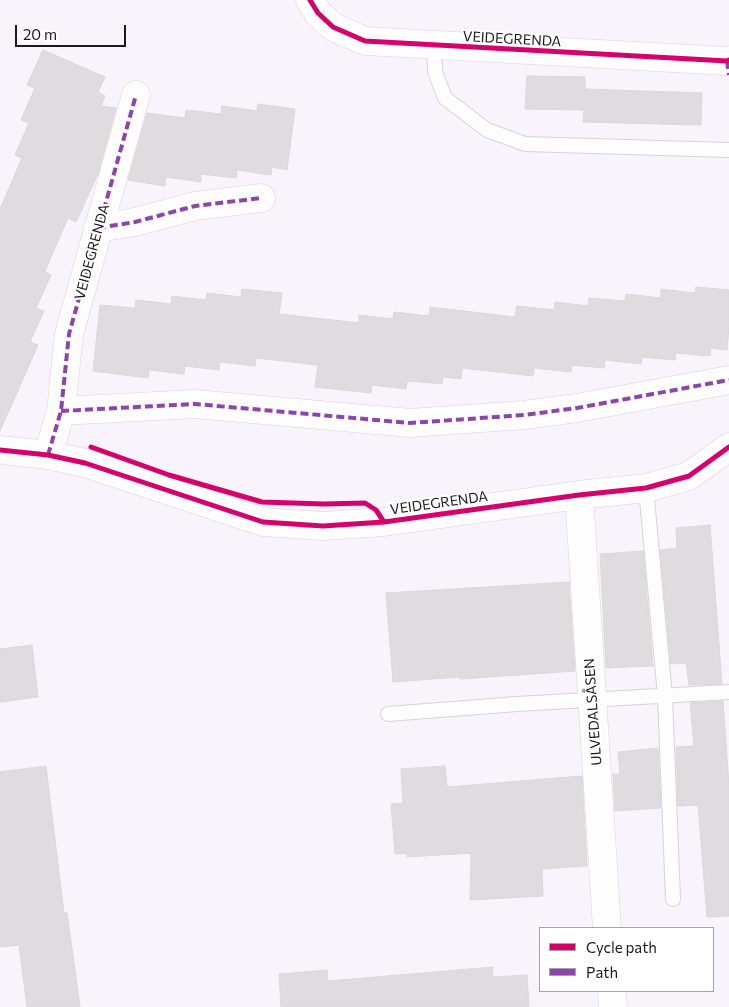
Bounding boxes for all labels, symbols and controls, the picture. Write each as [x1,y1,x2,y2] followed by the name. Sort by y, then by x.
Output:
[18,15,129,47] scale bar
[23,25,57,43] text: 20 m
[462,28,562,50] street label: VEIDEGRENDA
[71,202,113,302] street label: VEIDEGRENDA
[389,488,489,518] street label: VEIDEGRENDA
[581,658,605,766] street label: ULVEDALSÅSEN
[539,927,714,992] legend
[586,938,657,956] text: Cycle path
[586,963,618,981] text: Path

